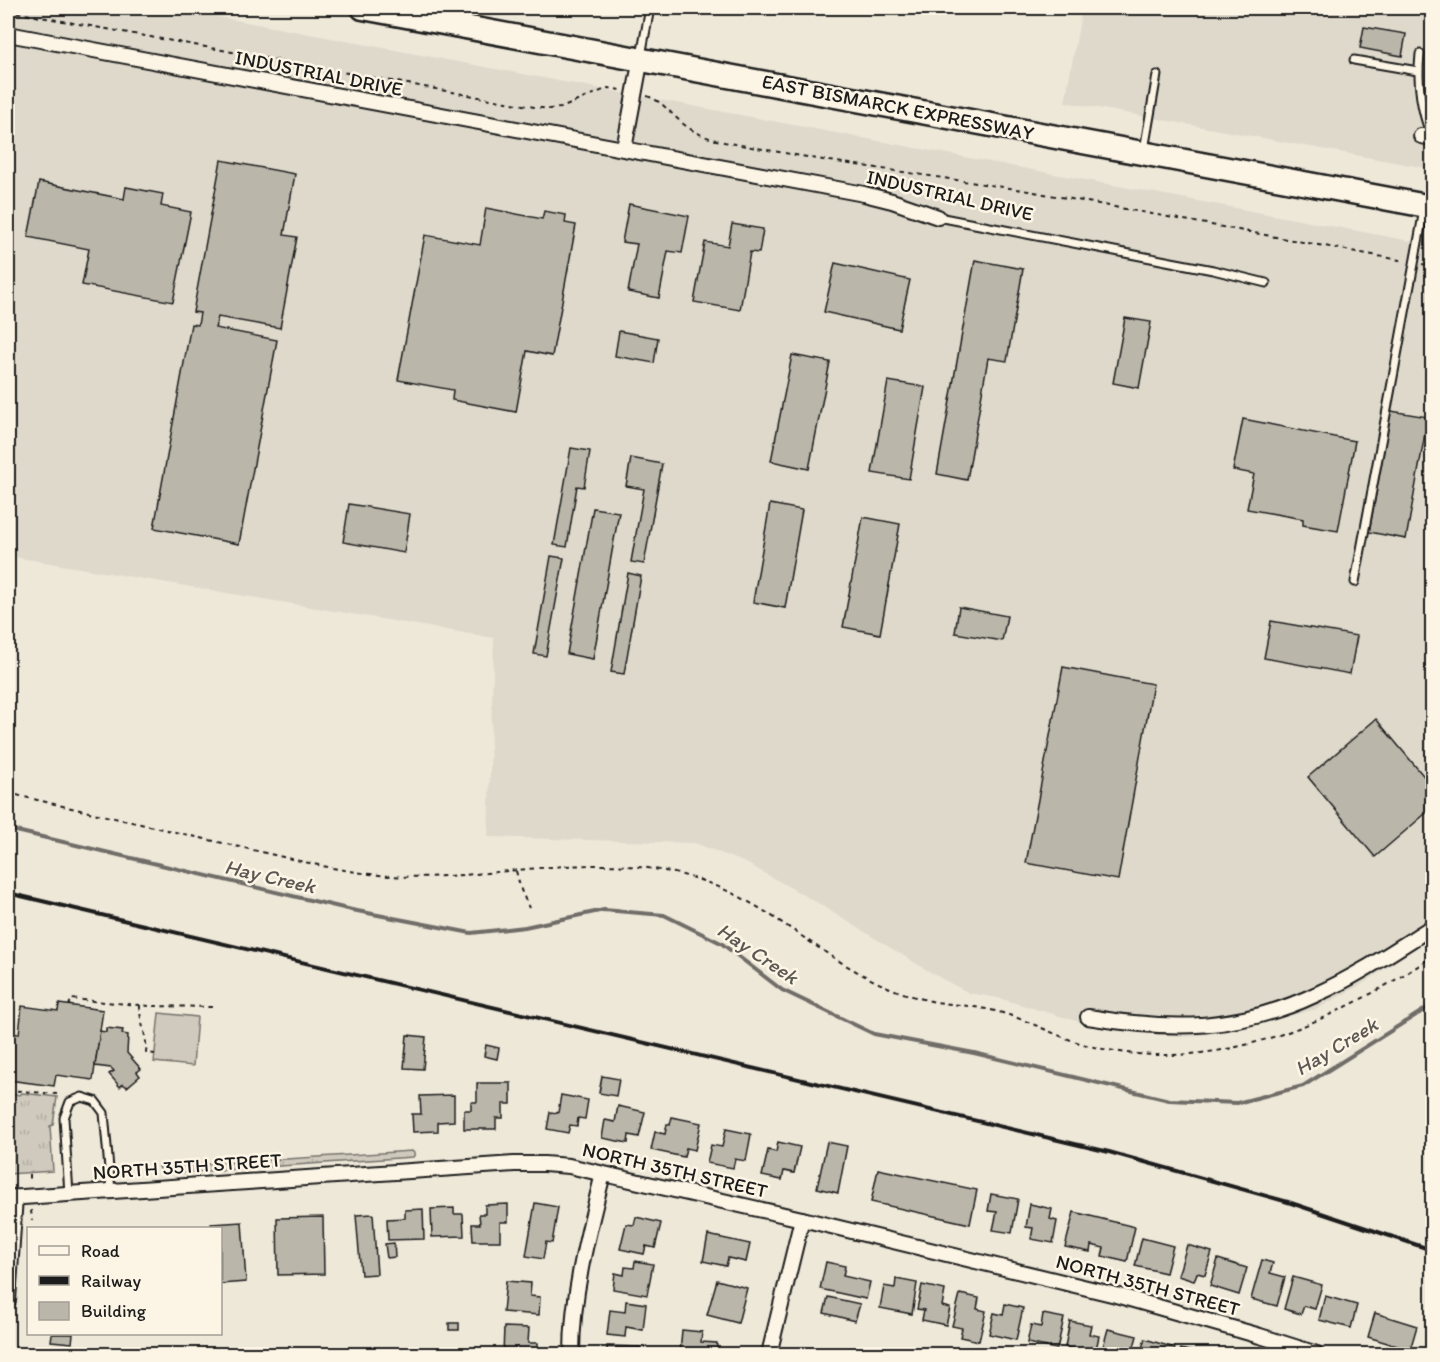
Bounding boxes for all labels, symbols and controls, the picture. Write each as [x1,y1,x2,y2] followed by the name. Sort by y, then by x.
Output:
[233,45,405,101] street label: INDUSTRIAL DRIVE
[760,69,1037,145] street label: EAST BISMARCK EXPRESSWAY
[864,164,1036,226] street label: INDUSTRIAL DRIVE
[222,853,319,899] water label: Hay Creek
[713,917,804,990] water label: Hay Creek
[1290,1011,1383,1080] water label: Hay Creek
[580,1137,770,1203] street label: NORTH 35TH STREET
[92,1147,282,1185] street label: NORTH 35TH STREET
[27,1227,222,1335] legend
[81,1240,120,1262] text: Road
[1054,1249,1242,1321] street label: NORTH 35TH STREET
[81,1270,142,1292] text: Railway
[81,1300,147,1322] text: Building

